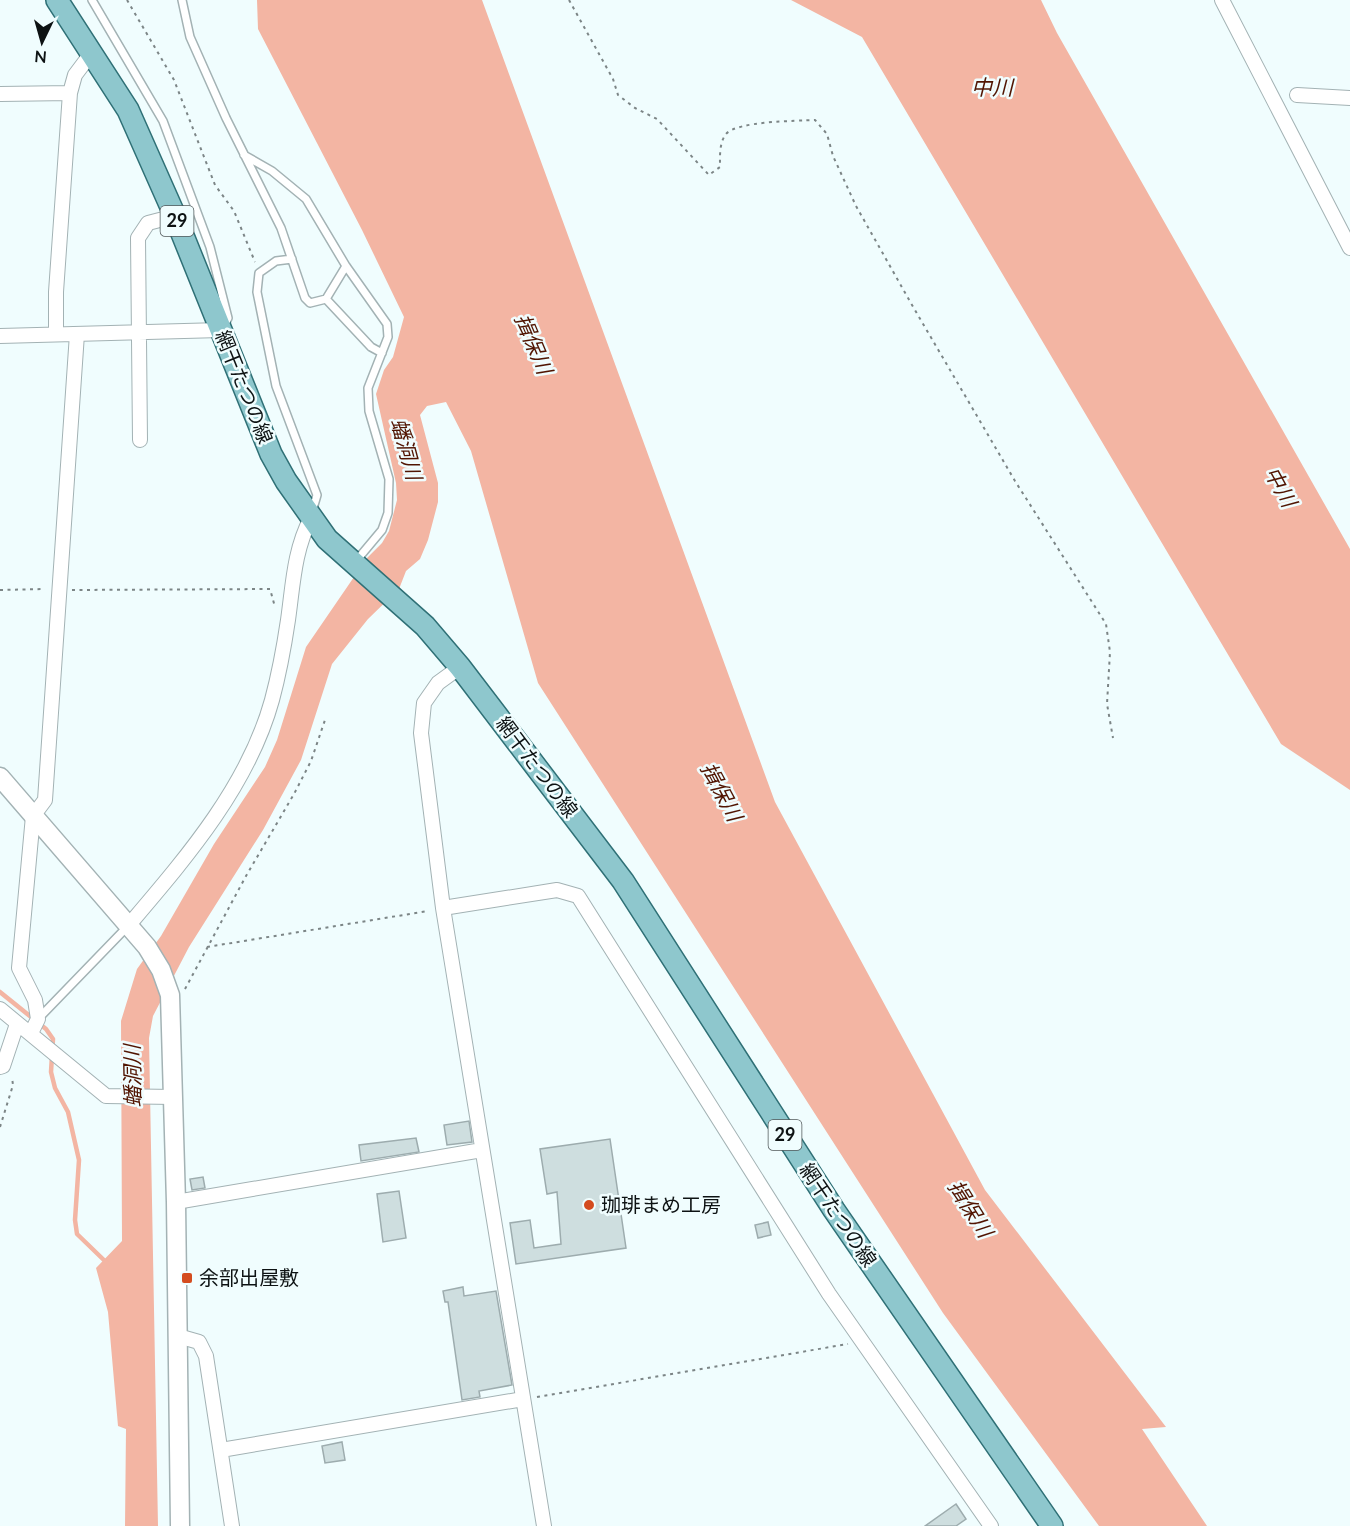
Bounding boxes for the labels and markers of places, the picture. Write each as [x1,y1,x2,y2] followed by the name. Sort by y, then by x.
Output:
[601,1192,721,1216] place label: 珈琲まめ工房
[582,1198,596,1212] marker: 珈琲まめ工房
[199,1265,299,1289] place label: 余部出屋敷
[180,1271,194,1285] marker: 余部出屋敷

